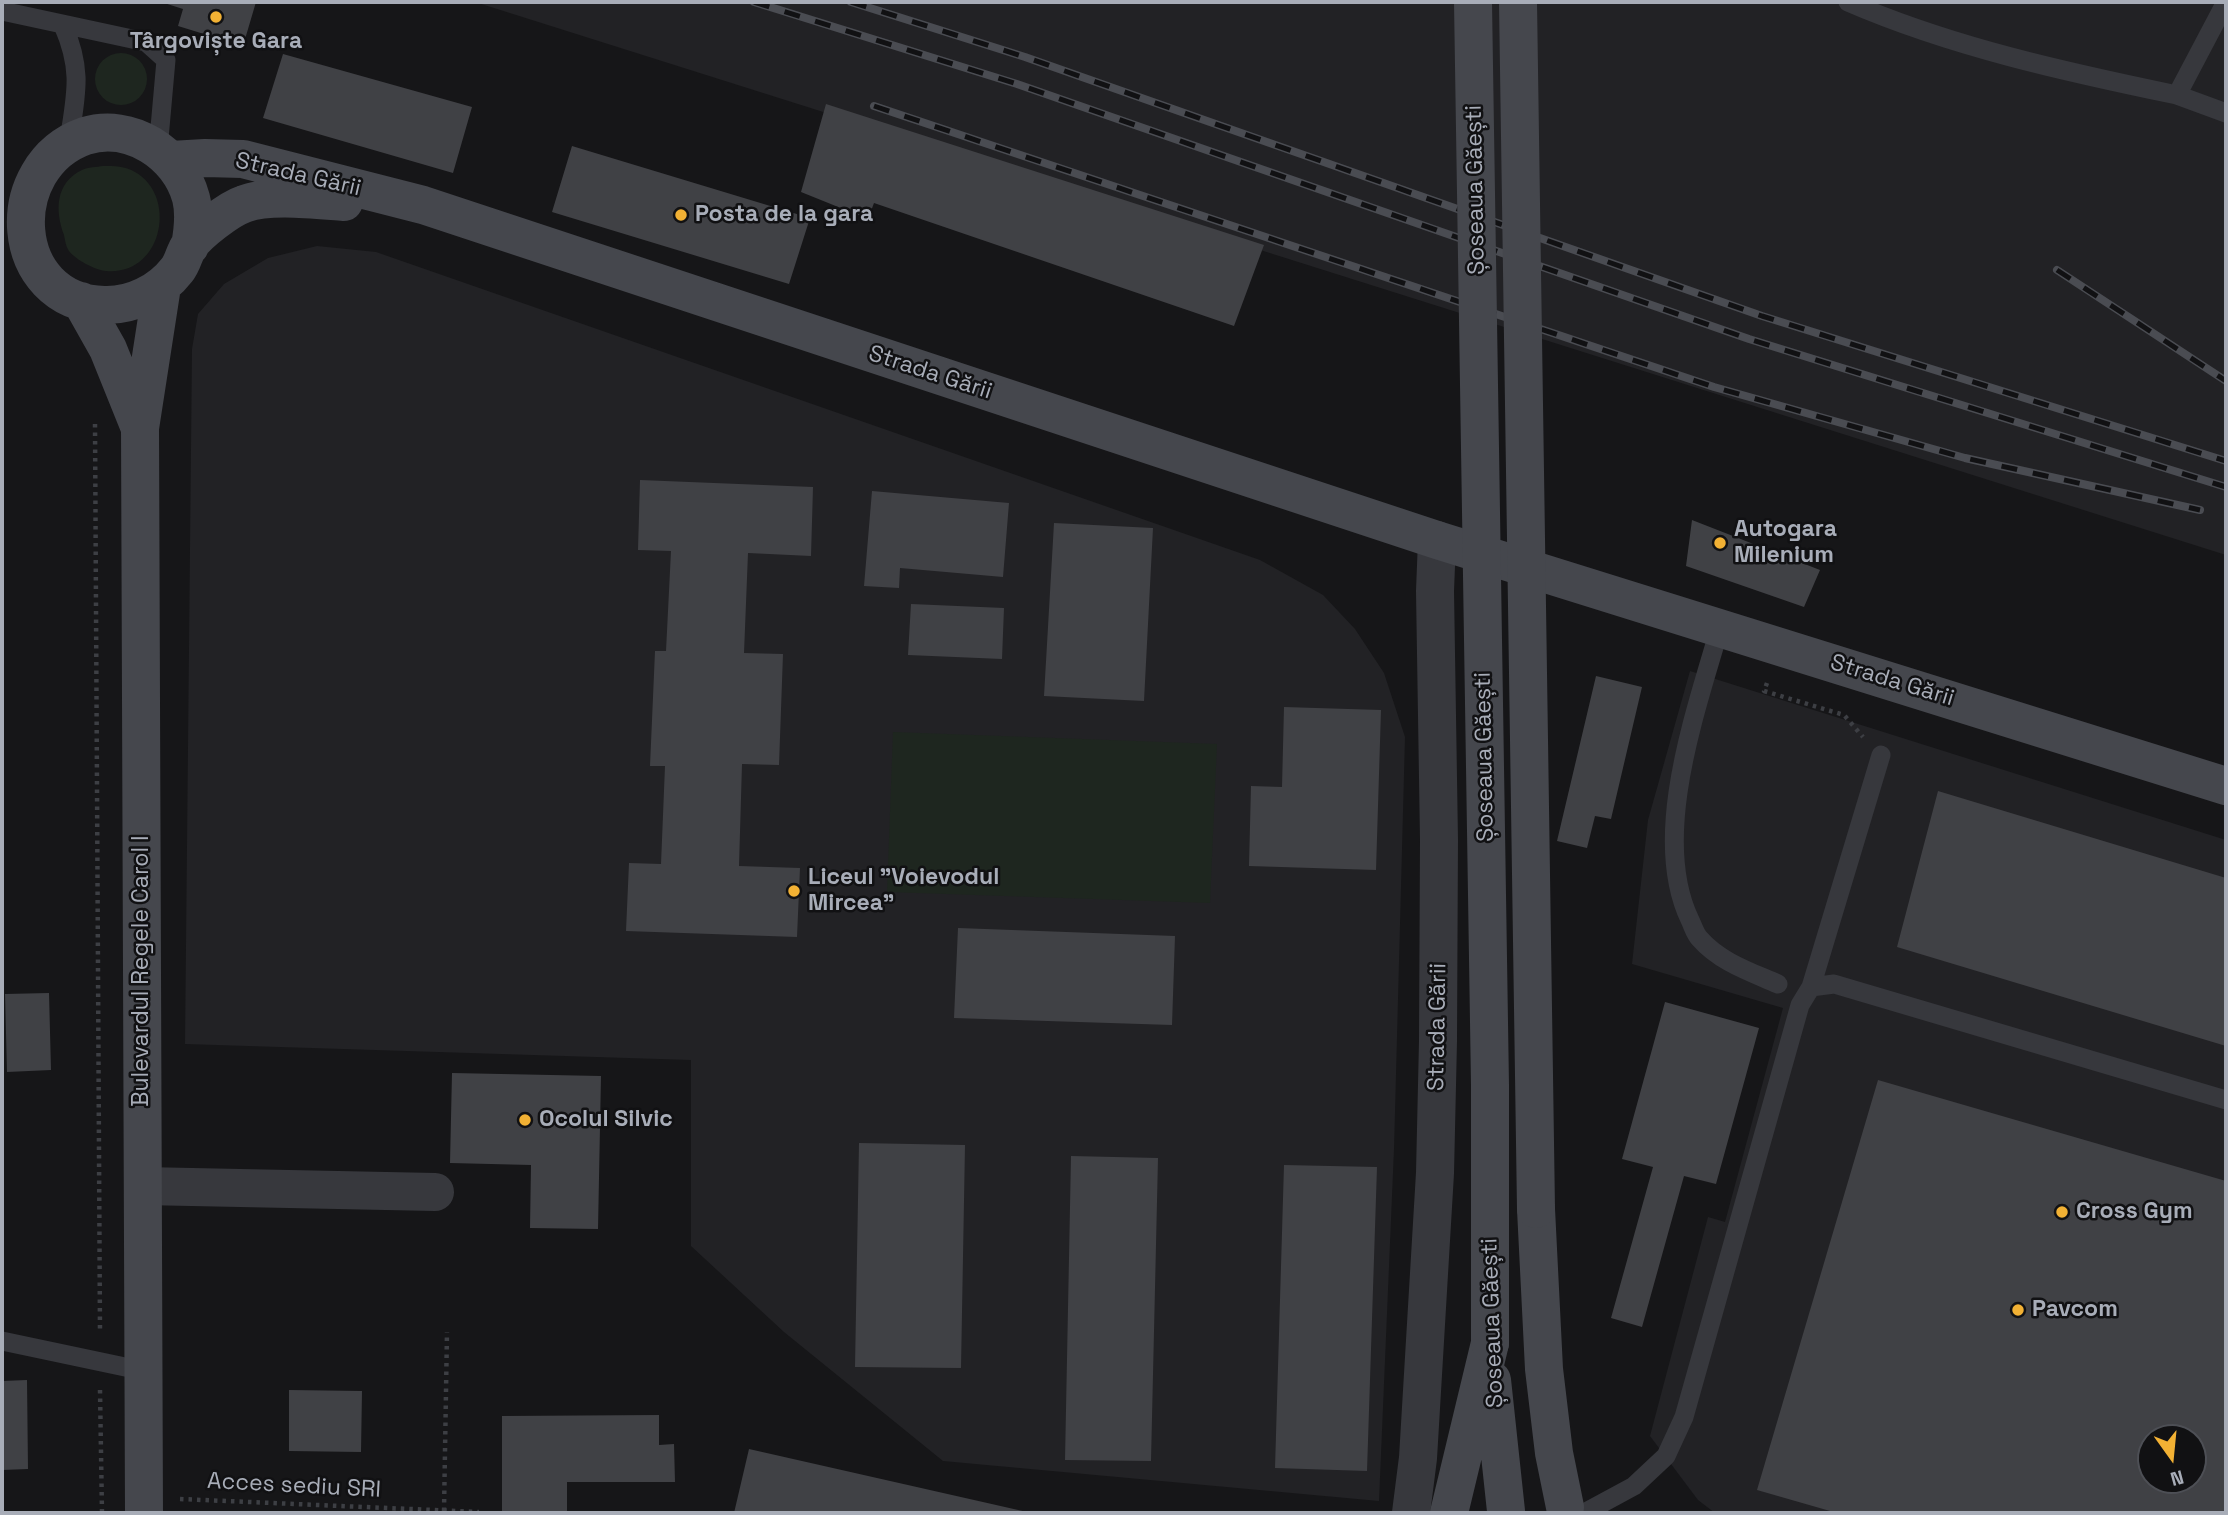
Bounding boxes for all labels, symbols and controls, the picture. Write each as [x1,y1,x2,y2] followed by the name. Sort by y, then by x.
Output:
[208,9,224,25] marker: Târgoviște Gara
[130,28,302,56] place label: Târgoviște Gara
[1461,105,1491,275] street label: Șoseaua Găești
[232,147,364,203] street label: Strada Gării
[695,201,873,229] place label: Posta de la gara
[673,207,689,223] marker: Posta de la gara
[865,340,995,406] street label: Strada Gării
[1734,516,1837,570] place label: Autogara Milenium
[1712,535,1728,551] marker: Autogara Milenium
[1827,649,1957,713] street label: Strada Gării
[1470,672,1500,842] street label: Șoseaua Găești
[128,835,156,1107] street label: Bulevardul Regele Carol I
[808,864,999,918] place label: Liceul "Voievodul Mircea"
[786,883,802,899] marker: Liceul "Voievodul Mircea"
[1423,963,1453,1091] street label: Strada Gării
[539,1106,673,1134] place label: Ocolul Silvic
[517,1112,533,1128] marker: Ocolul Silvic
[2076,1198,2193,1226] place label: Cross Gym
[2054,1204,2070,1220] marker: Cross Gym
[1476,1238,1510,1408] street label: Șoseaua Găești
[2032,1296,2118,1324] place label: Pavcom
[2010,1302,2026,1318] marker: Pavcom
[2137,1424,2207,1494] north arrow
[2168,1464,2186,1492] text: N
[206,1468,382,1504] street label: Acces sediu SRI

